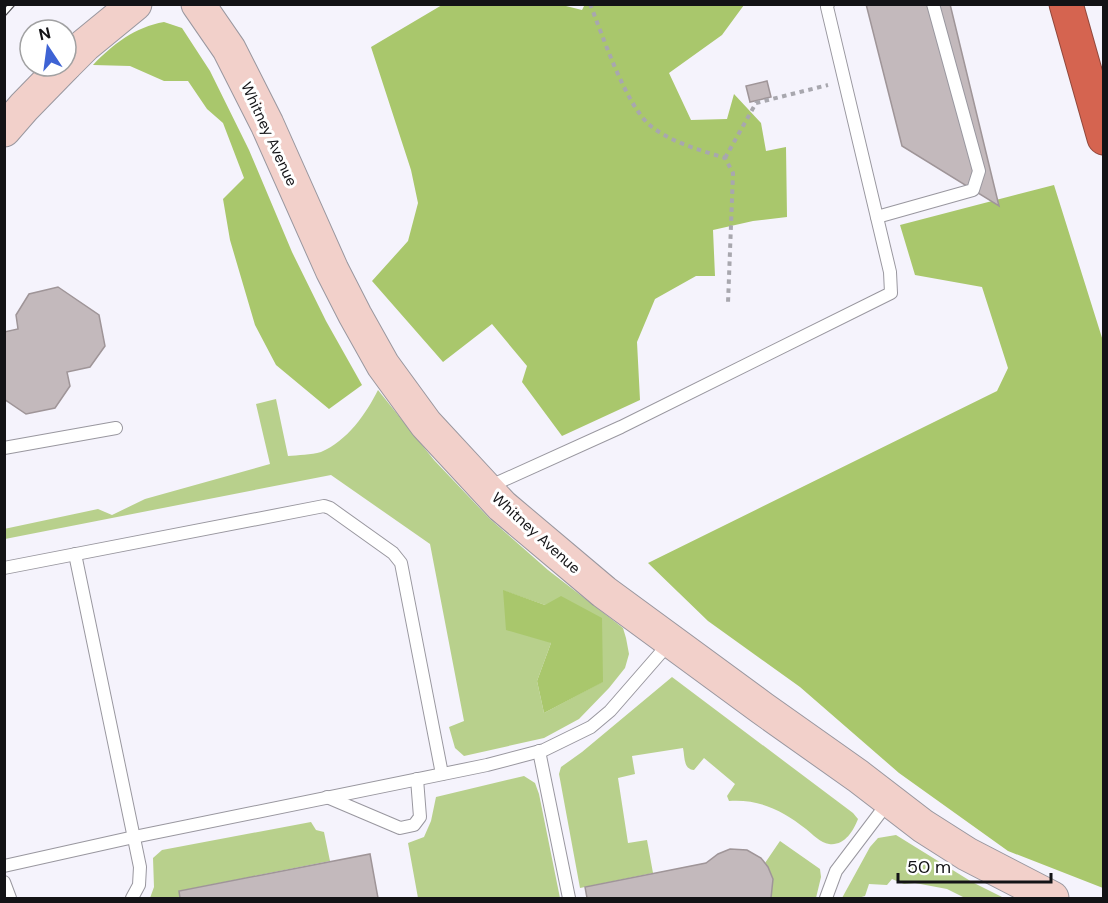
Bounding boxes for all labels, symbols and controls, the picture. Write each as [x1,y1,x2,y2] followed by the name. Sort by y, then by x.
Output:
[18,18,78,78] north arrow
[37,22,53,45] text: N
[236,79,302,189] street label: Whitney Avenue
[487,488,585,578] street label: Whitney Avenue
[898,846,1051,884] scale bar
[907,855,951,879] text: 50 m

